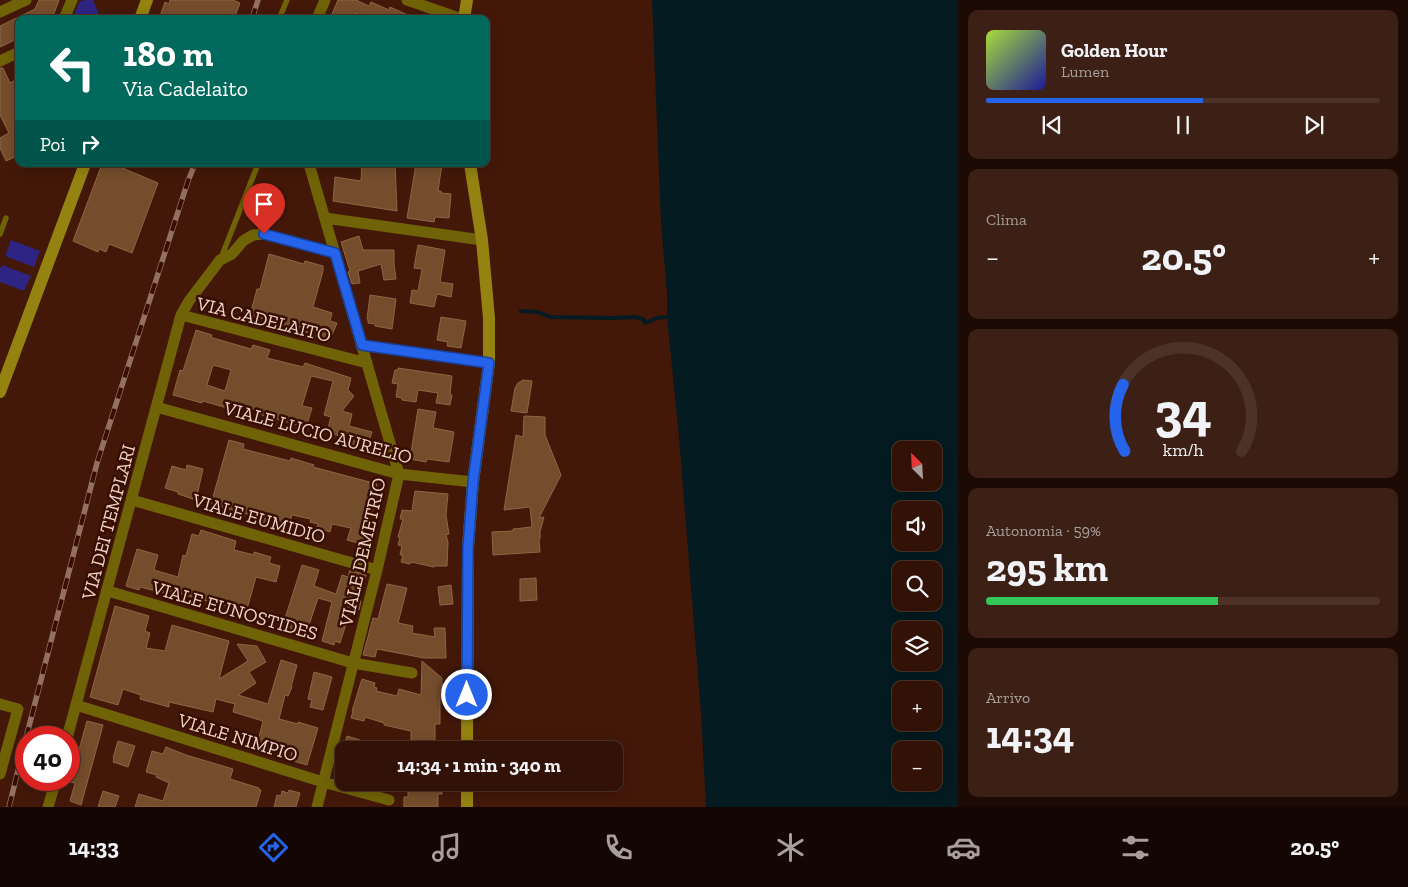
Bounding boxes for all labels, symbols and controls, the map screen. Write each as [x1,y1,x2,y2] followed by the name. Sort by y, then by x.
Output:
[123,33,213,75] text: 180 m
[40,35,105,100] icon: left
[1061,39,1168,62] text: Golden Hour
[1061,62,1109,81] text: Lumen
[123,75,248,102] text: Via Cadelaito
[1038,111,1066,139] icon: previous
[1169,111,1197,139] icon: pause
[1300,111,1328,139] icon: next
[76,130,104,158] icon: right
[40,133,66,156] text: Poi
[243,183,285,234] pin
[250,190,278,218] icon: arrive
[986,210,1027,229] text: Clima
[1141,234,1226,280] text: 20.5°
[986,241,999,274] text: −
[1368,241,1380,274] text: +
[193,291,334,347] street label: VIA CADELAITO
[1154,381,1212,443] text: 34
[220,396,415,469] street label: VIALE LUCIO AURELIO
[1163,439,1203,461] text: km/h
[892,441,942,491] north arrow
[892,441,942,791] map controls
[76,442,140,603] street label: VIA DEI TEMPLARI
[334,475,391,630] street label: VIALE DEMETRIO
[189,488,328,548] street label: VIALE EUMIDIO
[892,501,942,551] button: sound
[986,521,1101,540] text: Autonomia · 59%
[986,545,1108,591] text: 295 km
[892,561,942,611] button: search
[148,576,320,645] street label: VIALE EUNOSTIDES
[892,621,942,671] button: layers
[440,668,492,720] position arrow
[892,681,942,731] button: +
[986,688,1030,707] text: Arrivo
[174,708,301,767] street label: VIALE NIMPIO
[986,712,1074,758] text: 14:34
[15,726,80,791] speed limit sign: 40
[892,741,942,791] button: −
[397,754,561,777] text: 14:34 · 1 min · 340 m
[256,830,291,865] icon: directions
[429,830,464,865] icon: music
[601,830,636,865] icon: phone
[773,830,808,865] icon: climate
[946,830,981,865] icon: car
[1118,830,1153,865] icon: filters
[69,834,119,861] text: 14:33
[1290,834,1339,861] text: 20.5°

